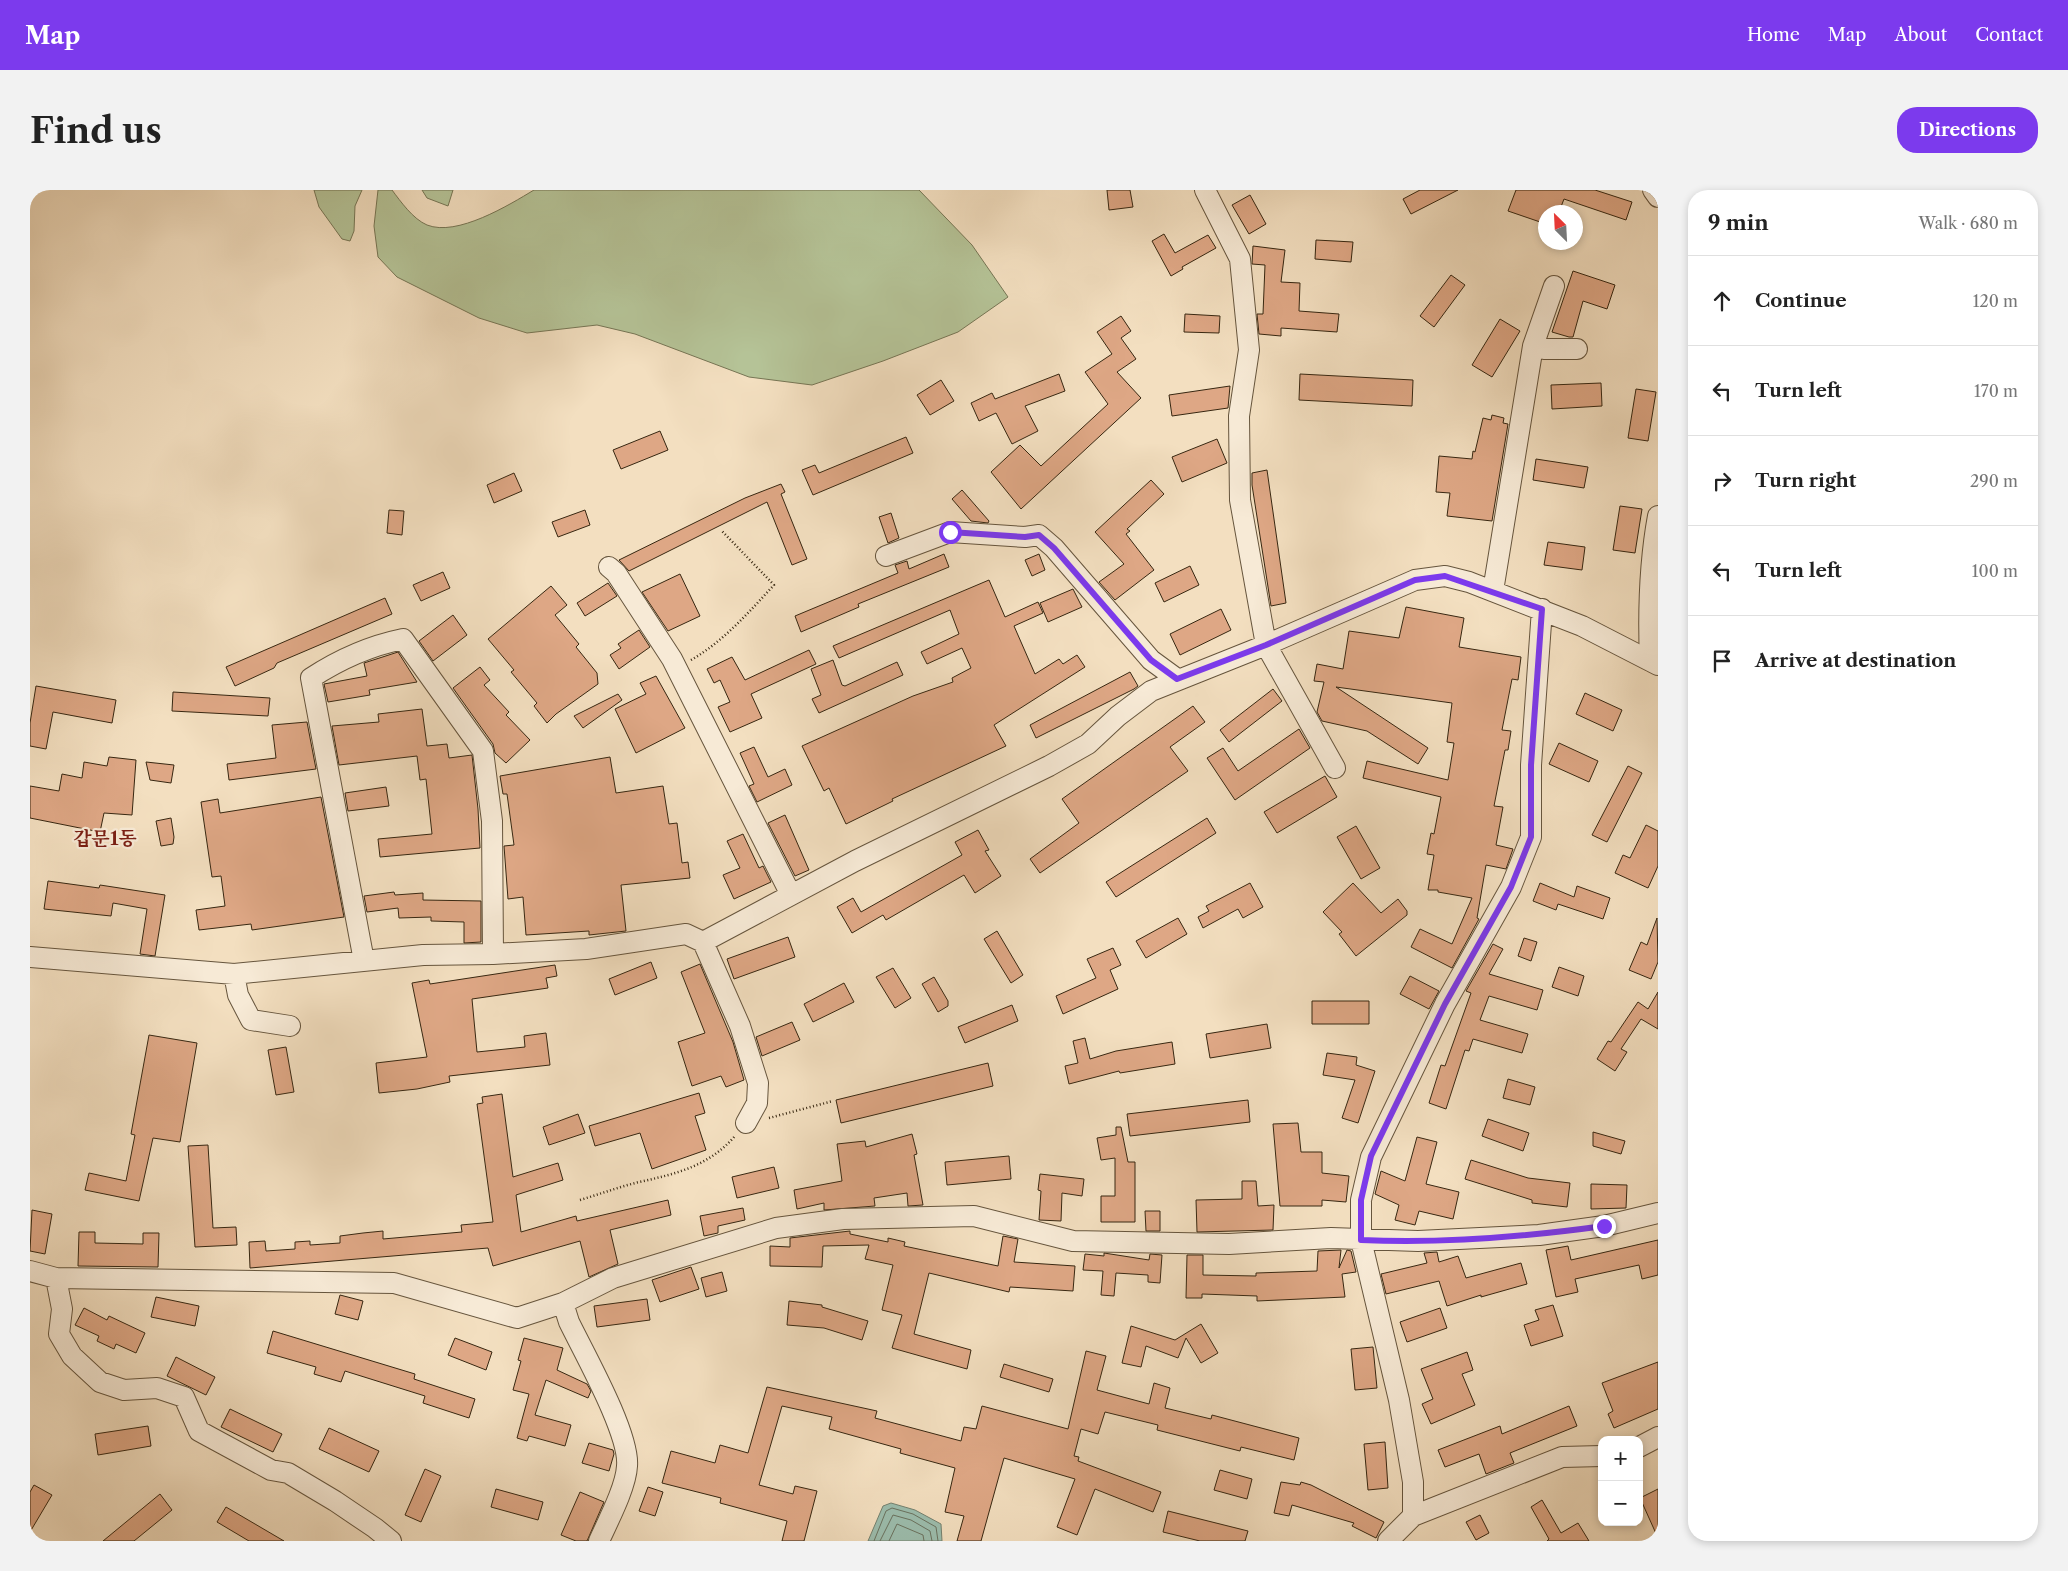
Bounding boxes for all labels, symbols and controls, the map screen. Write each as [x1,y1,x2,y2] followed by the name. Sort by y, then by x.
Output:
[25,21,80,50] text: Map
[1747,24,1800,46] text: Home
[1828,24,1866,46] text: Map
[1894,24,1947,46] text: About
[1975,24,2043,46] text: Contact
[1897,107,2038,153] button: Directions
[30,109,162,152] text: Find us
[1538,205,1583,250] north arrow
[1708,210,1769,235] text: 9 min
[1919,213,2018,233] text: Walk · 680 m
[1708,287,1736,315] icon: ahead
[1755,289,1847,312] text: Continue
[1973,291,2018,311] text: 120 m
[1708,377,1736,405] icon: left
[1755,379,1842,402] text: Turn left
[1974,381,2018,401] text: 170 m
[1708,467,1736,495] icon: right
[1755,469,1856,492] text: Turn right
[1970,471,2018,491] text: 290 m
[939,521,962,544] route start
[1708,557,1736,585] icon: left
[1755,559,1842,582] text: Turn left
[1972,561,2018,581] text: 100 m
[1708,647,1736,675] icon: arrive
[1755,649,1956,672] text: Arrive at destination
[73,827,137,850] district label: 갑문1동
[1593,1215,1616,1238] route end
[1598,1436,1643,1526] map controls
[1598,1436,1643,1481] button: +
[1598,1481,1643,1526] button: −

